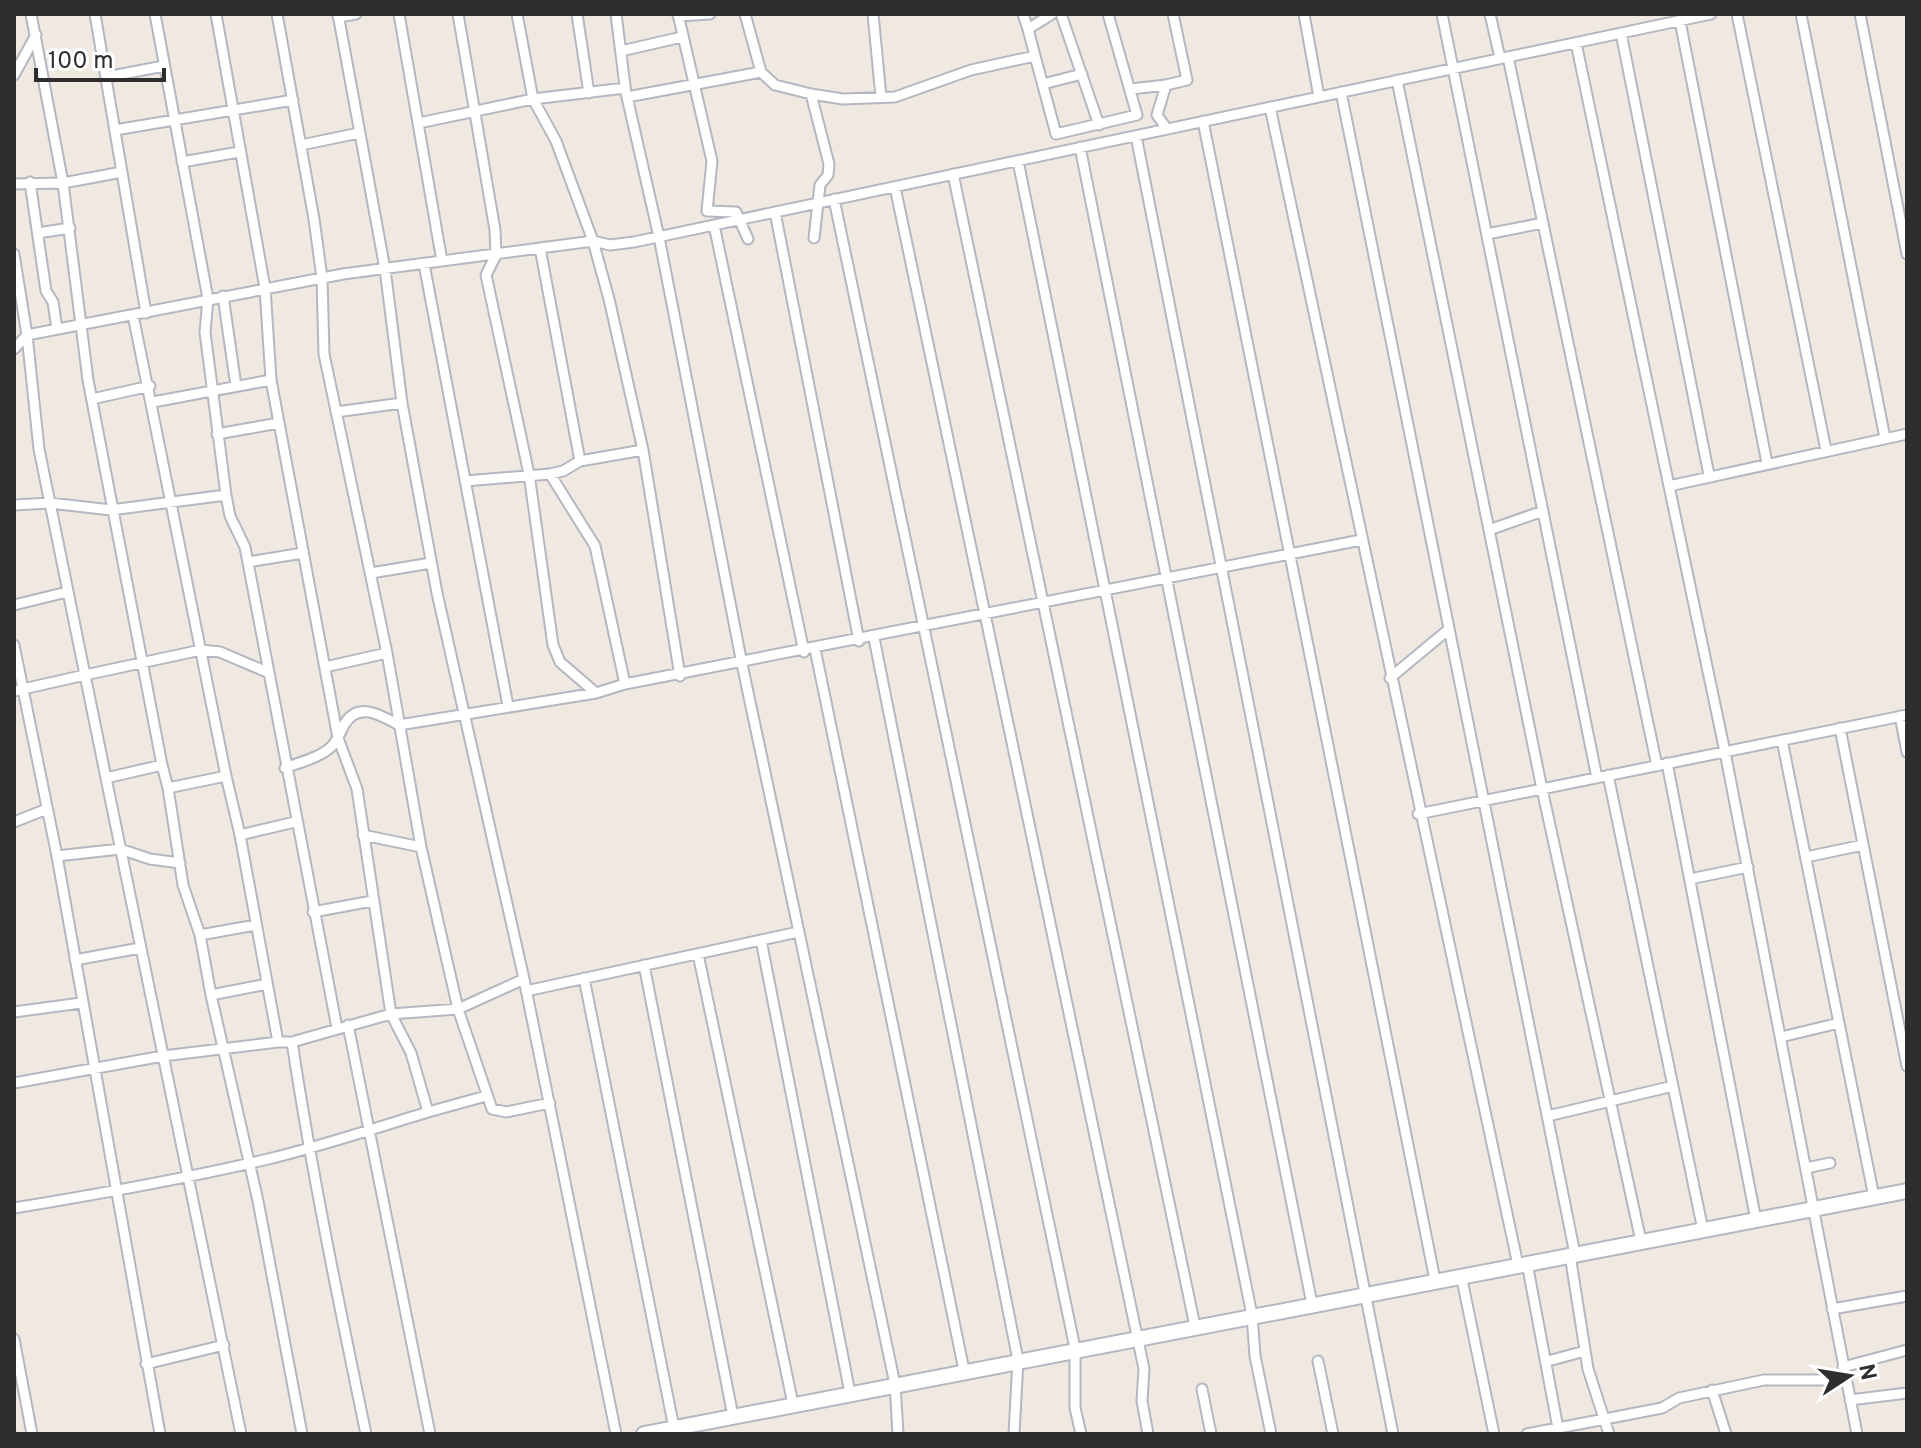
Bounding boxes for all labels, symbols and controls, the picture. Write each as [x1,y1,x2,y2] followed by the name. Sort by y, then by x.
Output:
[36,32,164,82] scale bar
[48,47,114,77] text: 100 m
[1809,1336,1889,1416] north arrow
[1851,1362,1881,1383] text: N

